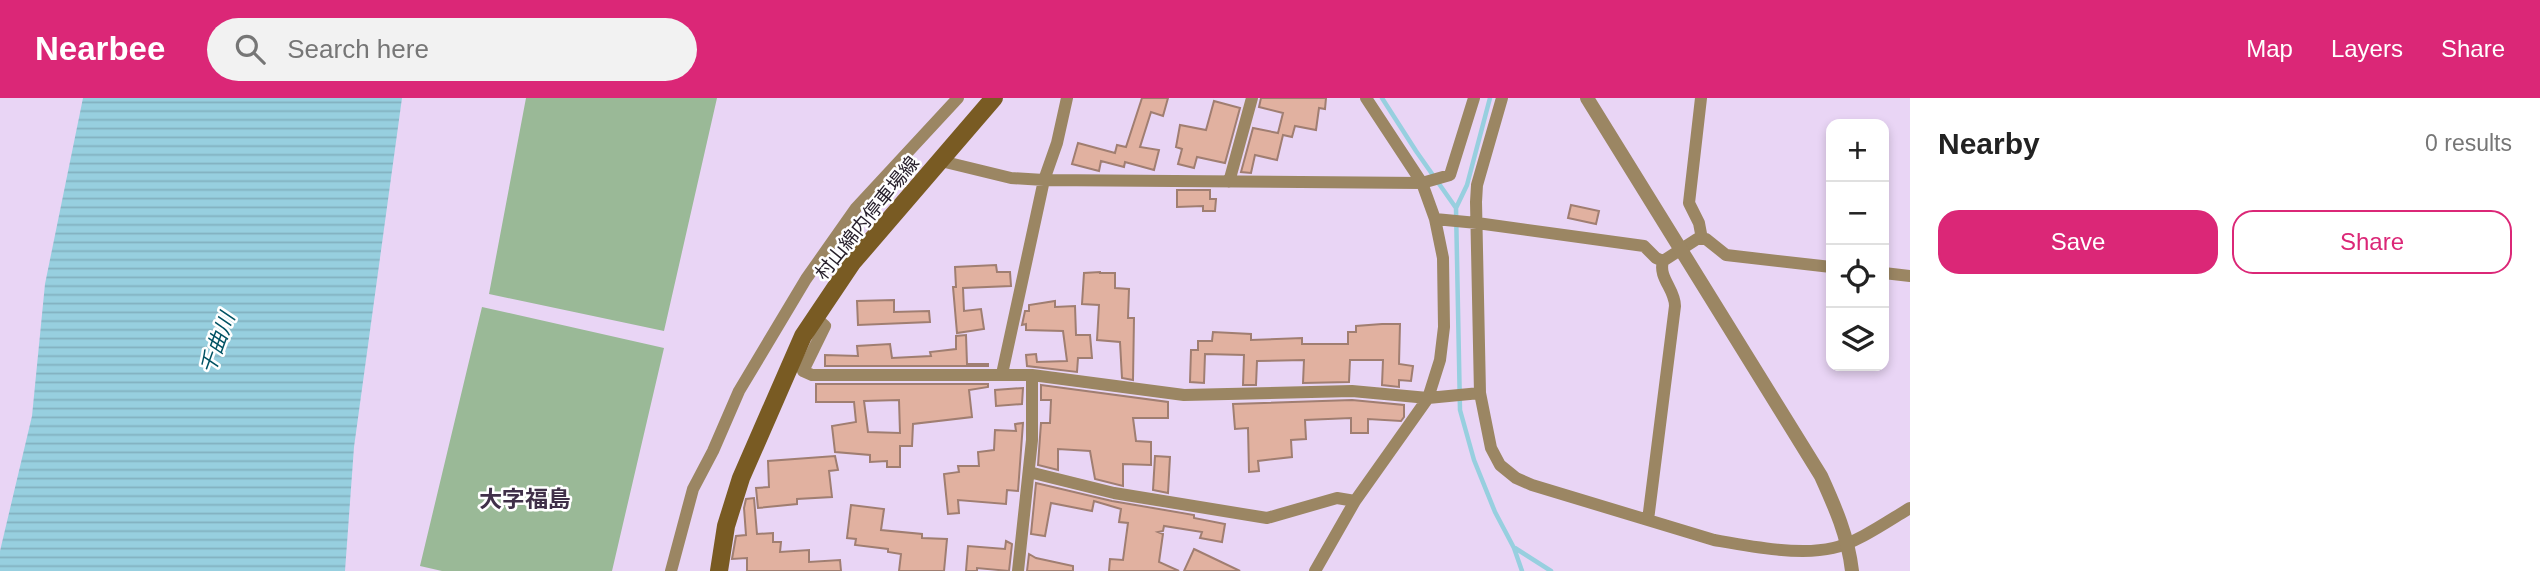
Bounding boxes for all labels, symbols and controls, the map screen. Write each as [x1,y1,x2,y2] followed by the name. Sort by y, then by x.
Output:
[207,18,697,81] search box
[35,30,165,67] text: Nearbee
[231,30,269,68] icon: search
[287,34,429,64] text: Search here
[2246,35,2293,62] text: Map
[2331,35,2403,62] text: Layers
[2441,35,2505,62] text: Share
[1826,119,1889,371] map controls
[1826,119,1889,182] button: +
[1938,127,2040,160] text: Nearby
[2425,130,2512,156] text: 0 results
[811,152,923,284] street label: 村山綿内停車場線
[1826,182,1889,245] button: −
[1938,210,2218,274] button: Save
[2232,210,2512,274] button: Share
[1826,245,1889,308] button: locate
[195,308,239,377] water label: 千曲川
[1826,308,1889,371] button: layers
[479,486,571,512] district label: 大字福島

